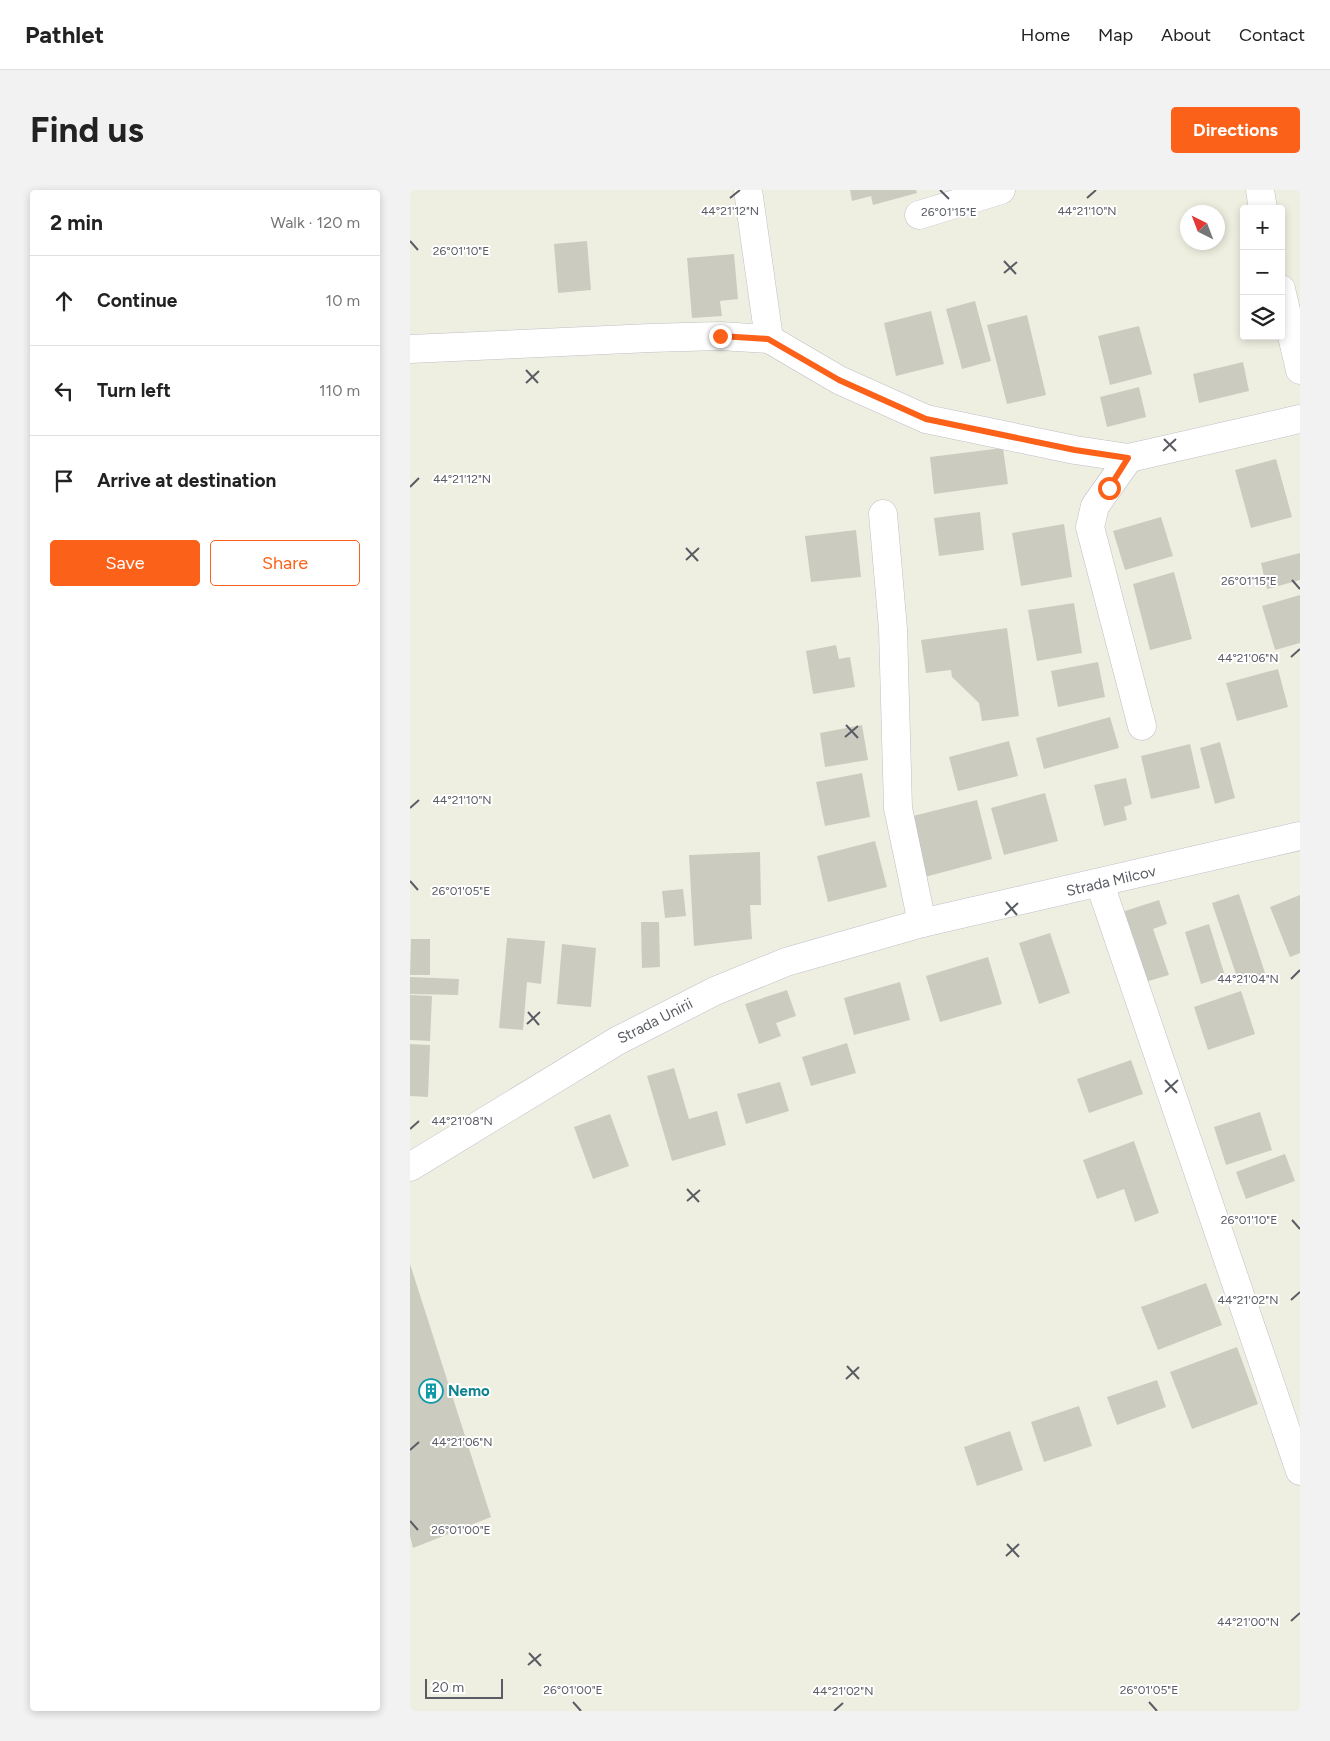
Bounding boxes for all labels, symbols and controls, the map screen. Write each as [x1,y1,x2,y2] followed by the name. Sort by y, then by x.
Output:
[25,20,104,49] text: Pathlet
[1021,24,1070,46] text: Home
[1098,24,1133,46] text: Map
[1161,24,1211,46] text: About
[1239,24,1305,46] text: Contact
[1171,107,1300,153] button: Directions
[30,109,144,151] text: Find us
[701,204,759,218] text: 44°21'12"N
[1057,204,1117,218] text: 44°21'10"N
[921,205,977,219] text: 26°01'15"E
[1180,205,1225,250] north arrow
[1240,205,1285,340] map controls
[1240,205,1285,250] button: +
[50,210,103,235] text: 2 min
[271,213,360,232] text: Walk · 120 m
[433,244,489,258] text: 26°01'10"E
[1240,250,1285,295] button: −
[50,287,78,315] icon: ahead
[97,289,177,312] text: Continue
[326,291,360,310] text: 10 m
[1240,295,1285,340] button: layers
[709,325,732,348] route end
[50,377,78,405] icon: left
[97,379,171,402] text: Turn left
[319,381,360,400] text: 110 m
[50,467,78,495] icon: arrive
[97,469,276,492] text: Arrive at destination
[433,472,491,486] text: 44°21'12"N
[1098,477,1121,500] route start
[50,540,200,586] button: Save
[210,540,360,586] button: Share
[1221,574,1277,588] text: 26°01'15"E
[1217,651,1279,665] text: 44°21'06"N
[432,793,492,807] text: 44°21'10"N
[1064,862,1158,900] street label: Strada Milcov
[432,884,490,898] text: 26°01'05"E
[1217,972,1279,986] text: 44°21'04"N
[614,994,696,1048] street label: Strada Unirii
[431,1114,493,1128] text: 44°21'08"N
[1221,1213,1277,1227] text: 26°01'10"E
[1218,1293,1278,1307] text: 44°21'02"N
[418,1378,444,1404] building icon: Nemo
[448,1382,490,1400] place label: Nemo
[431,1435,493,1449] text: 44°21'06"N
[431,1523,491,1537] text: 26°01'00"E
[1217,1615,1279,1629] text: 44°21'00"N
[425,1676,502,1699] scale bar
[432,1679,464,1696] text: 20 m
[543,1683,603,1697] text: 26°01'00"E
[1120,1683,1178,1697] text: 26°01'05"E
[813,1684,873,1698] text: 44°21'02"N

